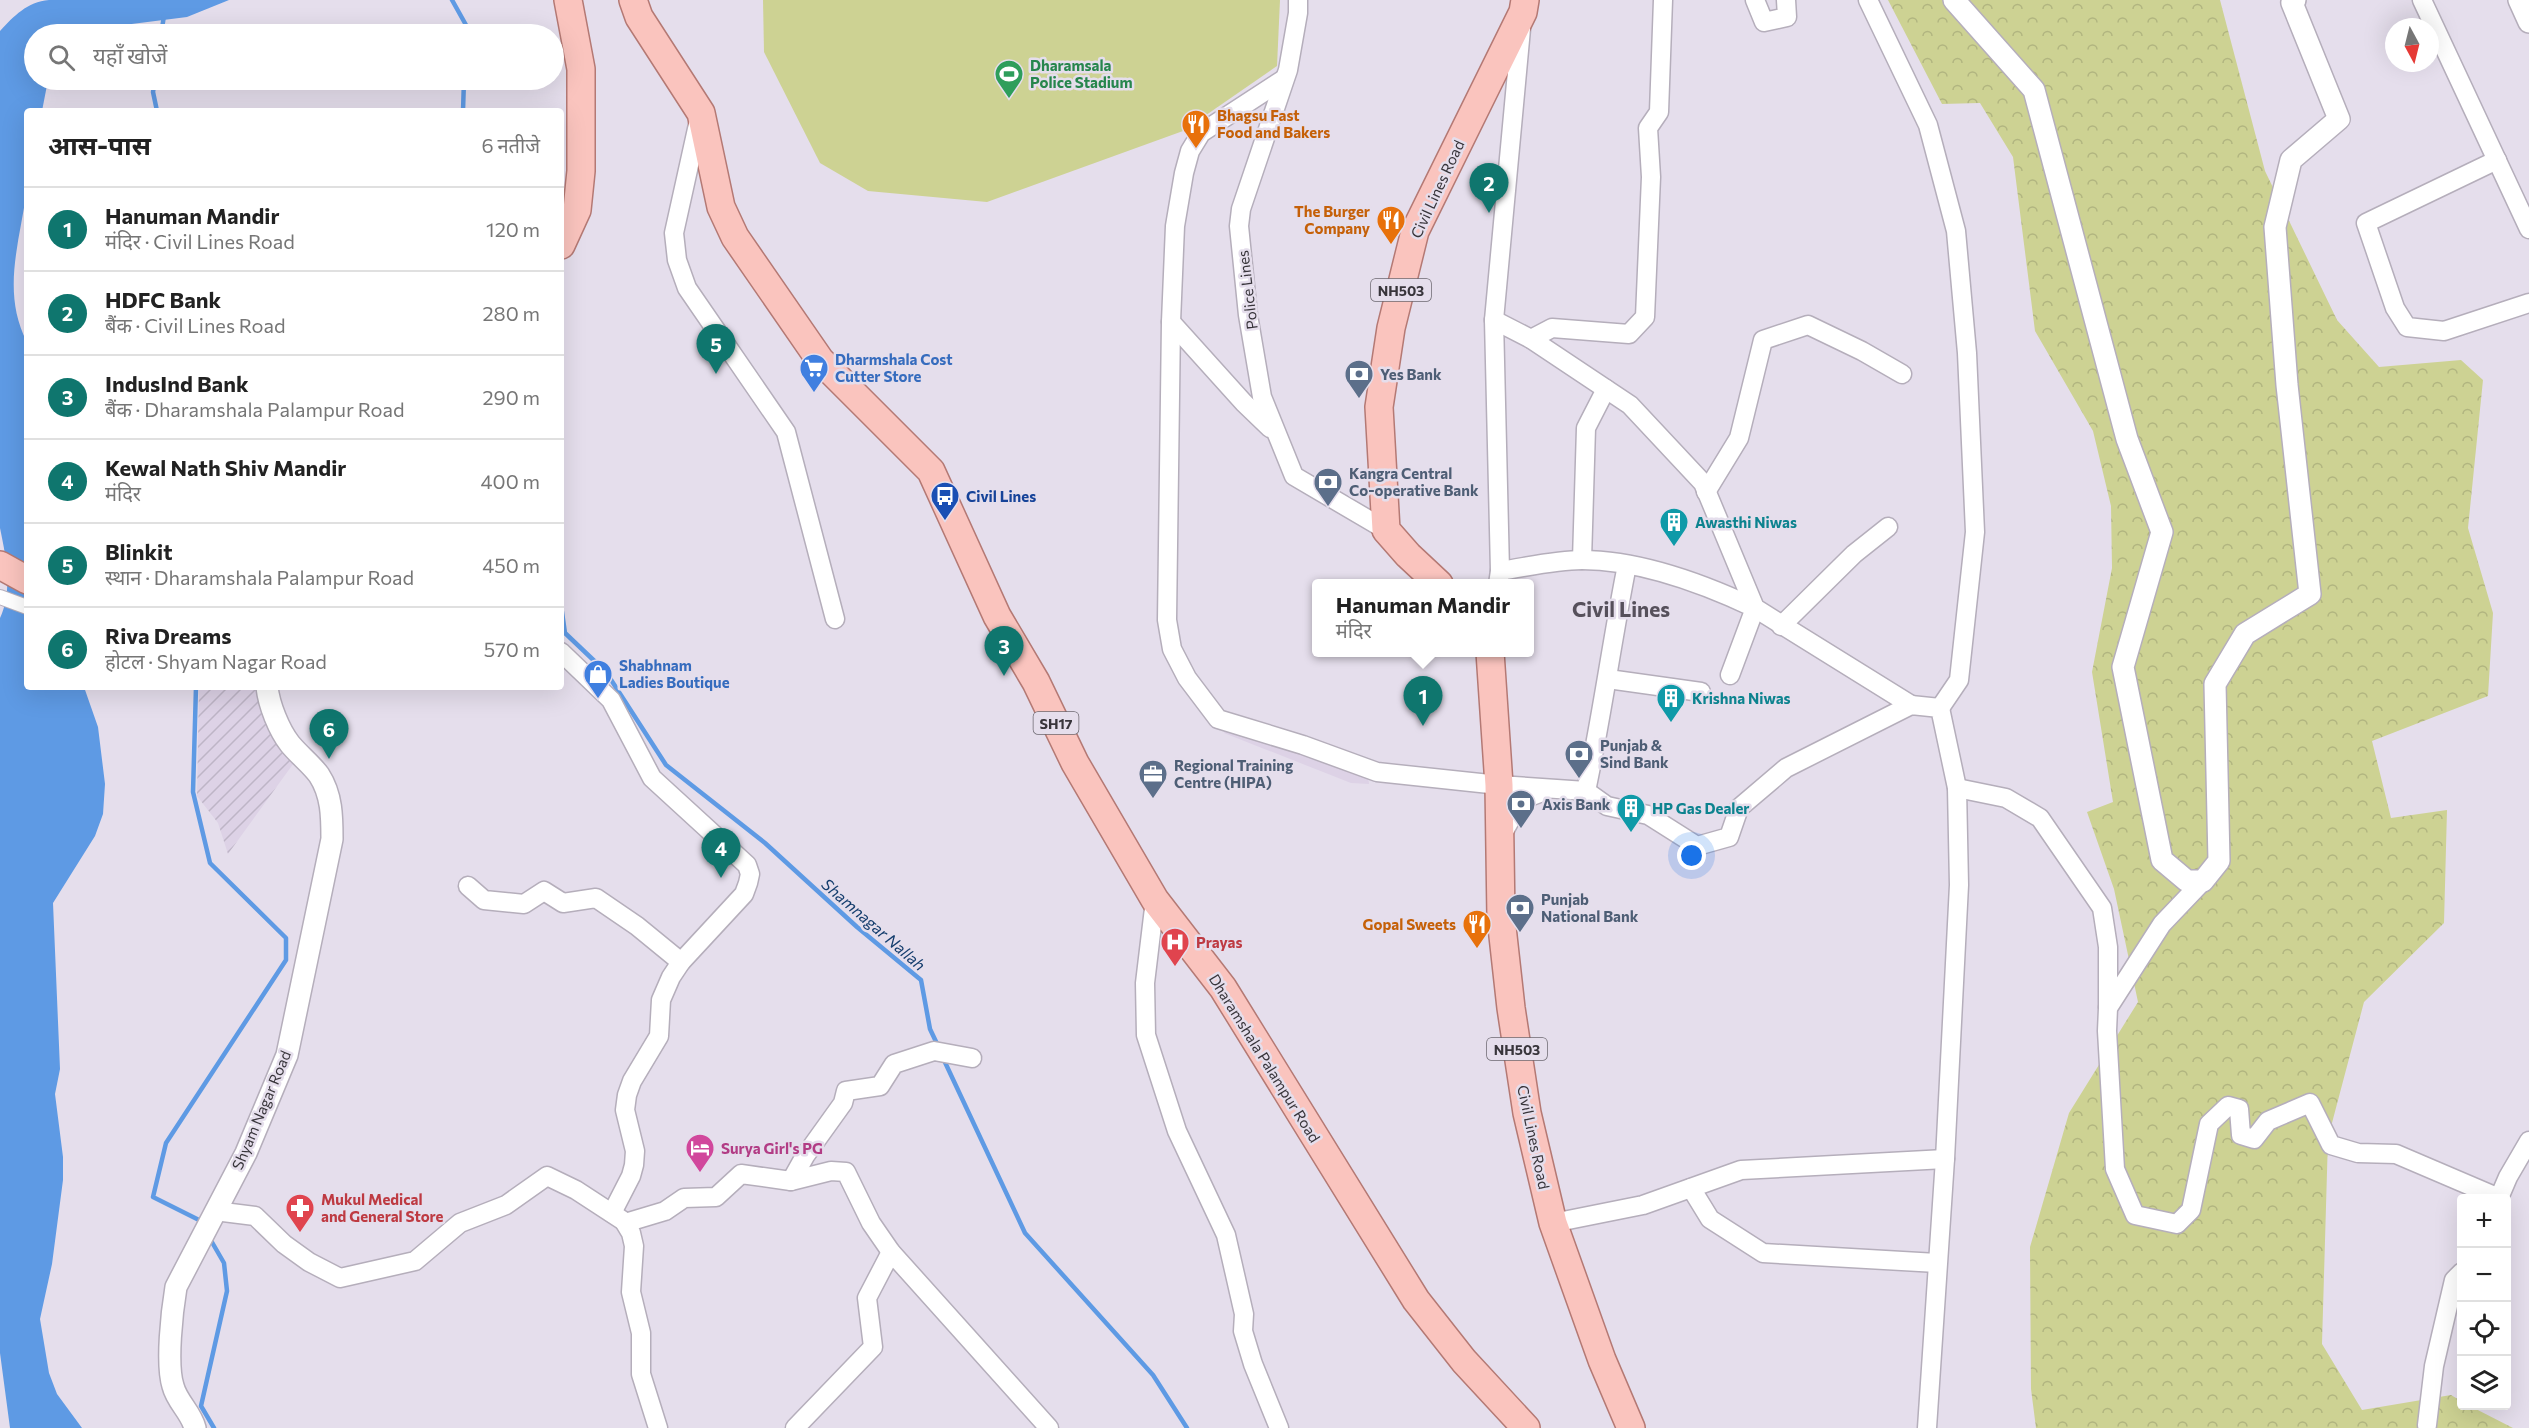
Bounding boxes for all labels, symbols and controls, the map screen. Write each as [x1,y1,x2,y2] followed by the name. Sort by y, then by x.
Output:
[2385,18,2439,72] north arrow
[24,24,564,90] search box
[45,41,78,74] icon: search
[93,42,167,69] text: यहाँ खोजें
[1030,56,1132,91] place label: Dharamsala Police Stadium
[993,58,1025,100] sports icon: Dharamsala Police Stadium
[1217,106,1330,141] place label: Bhagsu Fast Food and Bakers
[1180,108,1212,150] restaurant icon: Bhagsu Fast Food and Bakers
[48,129,151,160] text: आस-पास
[482,133,540,157] text: 6 नतीजे
[1406,137,1468,241] street label: Civil Lines Road
[1470,164,1508,213] pin: 2
[105,202,279,229] text: Hanuman Mandir
[1294,202,1371,237] place label: The Burger Company
[1375,204,1407,246] restaurant icon: The Burger Company
[63,217,72,241] text: 1
[486,217,540,241] text: 120 m
[105,229,295,253] text: मंदिर · Civil Lines Road
[1233,249,1261,331] street label: Police Lines
[1371,279,1431,301] road number: NH503
[105,286,221,313] text: HDFC Bank
[62,301,73,325] text: 2
[482,301,540,325] text: 280 m
[105,313,286,337] text: बैंक · Civil Lines Road
[696,324,736,374] pin: 5
[835,350,953,385] place label: Dharmshala Cost Cutter Store
[798,352,830,394] supermarket icon: Dharmshala Cost Cutter Store
[1343,358,1375,400] bank icon: Yes Bank
[1380,365,1442,383] place label: Yes Bank
[105,370,249,397] text: IndusInd Bank
[62,385,73,409] text: 3
[482,385,540,409] text: 290 m
[105,397,404,421] text: बैंक · Dharamshala Palampur Road
[105,454,346,481] text: Kewal Nath Shiv Mandir
[1349,464,1479,499] place label: Kangra Central Co-operative Bank
[1312,466,1344,508] bank icon: Kangra Central Co-operative Bank
[61,469,74,493] text: 4
[481,469,540,493] text: 400 m
[929,480,961,522] bus stop icon: Civil Lines
[105,481,141,505] text: मंदिर
[966,487,1036,505] place label: Civil Lines
[1658,506,1690,548] building icon: Awasthi Niwas
[1695,513,1797,531] place label: Awasthi Niwas
[105,538,172,565] text: Blinkit
[62,553,73,577] text: 5
[482,553,540,577] text: 450 m
[105,565,414,589] text: स्थान · Dharamshala Palampur Road
[1312,579,1534,657] popup
[1336,591,1510,618] text: Hanuman Mandir
[1572,596,1670,621] district label: Civil Lines
[1336,618,1372,642] text: मंदिर
[105,622,231,649] text: Riva Dreams
[984,626,1024,676] pin: 3
[61,637,74,661] text: 6
[484,637,540,661] text: 570 m
[105,649,327,673] text: होटल · Shyam Nagar Road
[619,656,730,691] place label: Shabhnam Ladies Boutique
[582,658,614,700] shop icon: Shabhnam Ladies Boutique
[1404,676,1442,726] pin: 1
[1655,682,1687,724] building icon: Krishna Niwas
[1692,689,1791,707] place label: Krishna Niwas
[310,710,348,759] pin: 6
[1034,712,1078,734] road number: SH17
[1600,736,1669,771] place label: Punjab & Sind Bank
[1563,738,1595,780] bank icon: Punjab & Sind Bank
[1174,756,1293,791] place label: Regional Training Centre (HIPA)
[1137,758,1169,800] office icon: Regional Training Centre (HIPA)
[1505,788,1537,830] bank icon: Axis Bank
[1615,792,1647,834] building icon: HP Gas Dealer
[1542,795,1611,813] place label: Axis Bank
[1652,799,1750,817] place label: HP Gas Dealer
[702,828,740,878] pin: 4
[1677,841,1706,870] your location
[818,874,930,974] water label: Shamnagar Nallah
[1541,890,1639,925] place label: Punjab National Bank
[1504,892,1536,934] bank icon: Punjab National Bank
[1461,908,1493,950] restaurant icon: Gopal Sweets
[1363,915,1456,933] place label: Gopal Sweets
[1159,926,1191,968] hospital icon: Prayas
[1196,933,1242,951] place label: Prayas
[1206,970,1324,1146] street label: Dharamshala Palampur Road
[1487,1038,1547,1060] road number: NH503
[228,1048,294,1172] street label: Shyam Nagar Road
[1514,1083,1554,1191] street label: Civil Lines Road
[684,1132,716,1174] hotel icon: Surya Girl's PG
[721,1139,823,1157] place label: Surya Girl's PG
[321,1190,444,1225] place label: Mukul Medical and General Store
[284,1192,316,1234] pharmacy icon: Mukul Medical and General Store
[2457,1194,2511,1410] map controls
[2457,1194,2511,1248] button: +
[2457,1248,2511,1302] button: −
[2457,1302,2511,1356] button: locate
[2457,1356,2511,1410] button: layers

